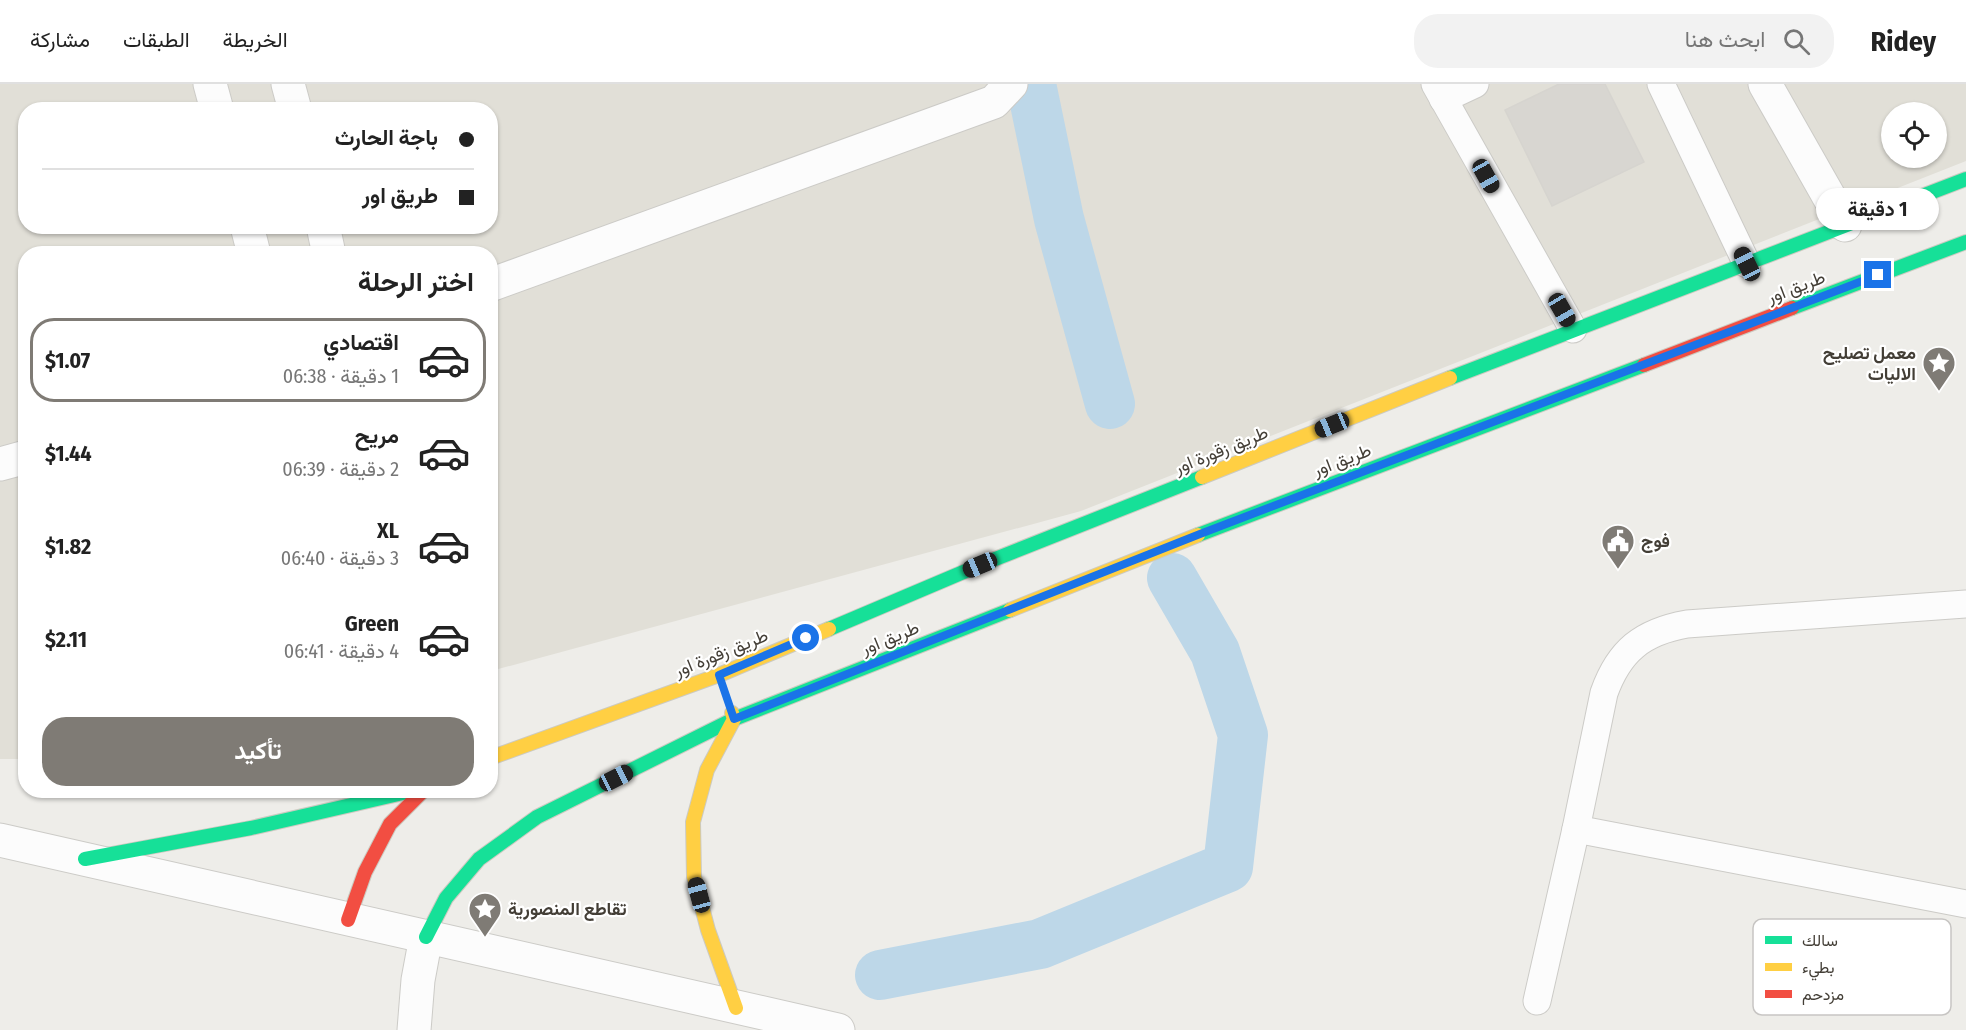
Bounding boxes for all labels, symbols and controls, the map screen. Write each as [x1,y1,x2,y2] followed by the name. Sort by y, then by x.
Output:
[1414,14,1834,68] search box
[1780,25,1813,58] icon: search
[1870,25,1936,58] text: Ridey
[1685,26,1765,53] text: ابحث هنا
[30,27,90,53] text: مشاركة
[123,27,190,53] text: الطبقات
[223,27,288,53] text: الخريطة
[1881,102,1947,168] map controls
[1881,102,1947,168] button: locate
[335,124,438,151] text: باجة الحارث
[1469,156,1503,196] car
[362,182,438,209] text: طريق اور
[1816,188,1940,230] callout: 1 دقيقة
[1848,197,1907,221] text: 1 دقيقة
[1731,244,1763,284] car
[1864,261,1891,288] route end
[358,266,474,298] text: اختر الرحلة
[1763,266,1828,309] street label: طريق اور
[1545,290,1579,330] car
[323,329,399,356] text: اقتصادي
[417,333,471,387] icon: car
[1823,342,1916,385] place label: معمل تصليح الاليات
[1921,345,1957,392] place icon: معمل تصليح الاليات
[45,347,90,374] text: $1.07
[283,364,399,388] text: 1 دقيقة · 06:38
[1312,410,1352,440] car
[1170,421,1271,479] street label: طريق زقورة اور
[355,422,399,449] text: مريح
[417,426,471,480] icon: car
[1309,439,1374,482] street label: طريق اور
[45,440,92,467] text: $1.44
[282,457,399,481] text: 2 دقيقة · 06:39
[377,517,399,544] text: XL
[417,519,471,573] icon: car
[1600,523,1636,570] public building icon: فوج
[1641,530,1670,553] place label: فوج
[45,533,91,560] text: $1.82
[281,546,399,570] text: 3 دقيقة · 06:40
[960,550,1000,580] car
[345,610,399,637] text: Green
[417,612,471,666] icon: car
[857,616,922,660] street label: طريق اور
[670,624,771,682] street label: طريق زقورة اور
[792,624,819,651] route start
[45,626,87,653] text: $2.11
[284,639,399,663] text: 4 دقيقة · 06:41
[42,717,474,786] button: تأكيد
[596,762,636,794] car
[686,875,712,915] car
[467,891,503,938] place icon: تقاطع المنصورية
[508,898,627,921] place label: تقاطع المنصورية
[1753,919,1951,1015] legend
[1802,931,1838,950] text: سالك
[1802,958,1834,981] text: بطيء
[1802,985,1844,1005] text: مزدحم

